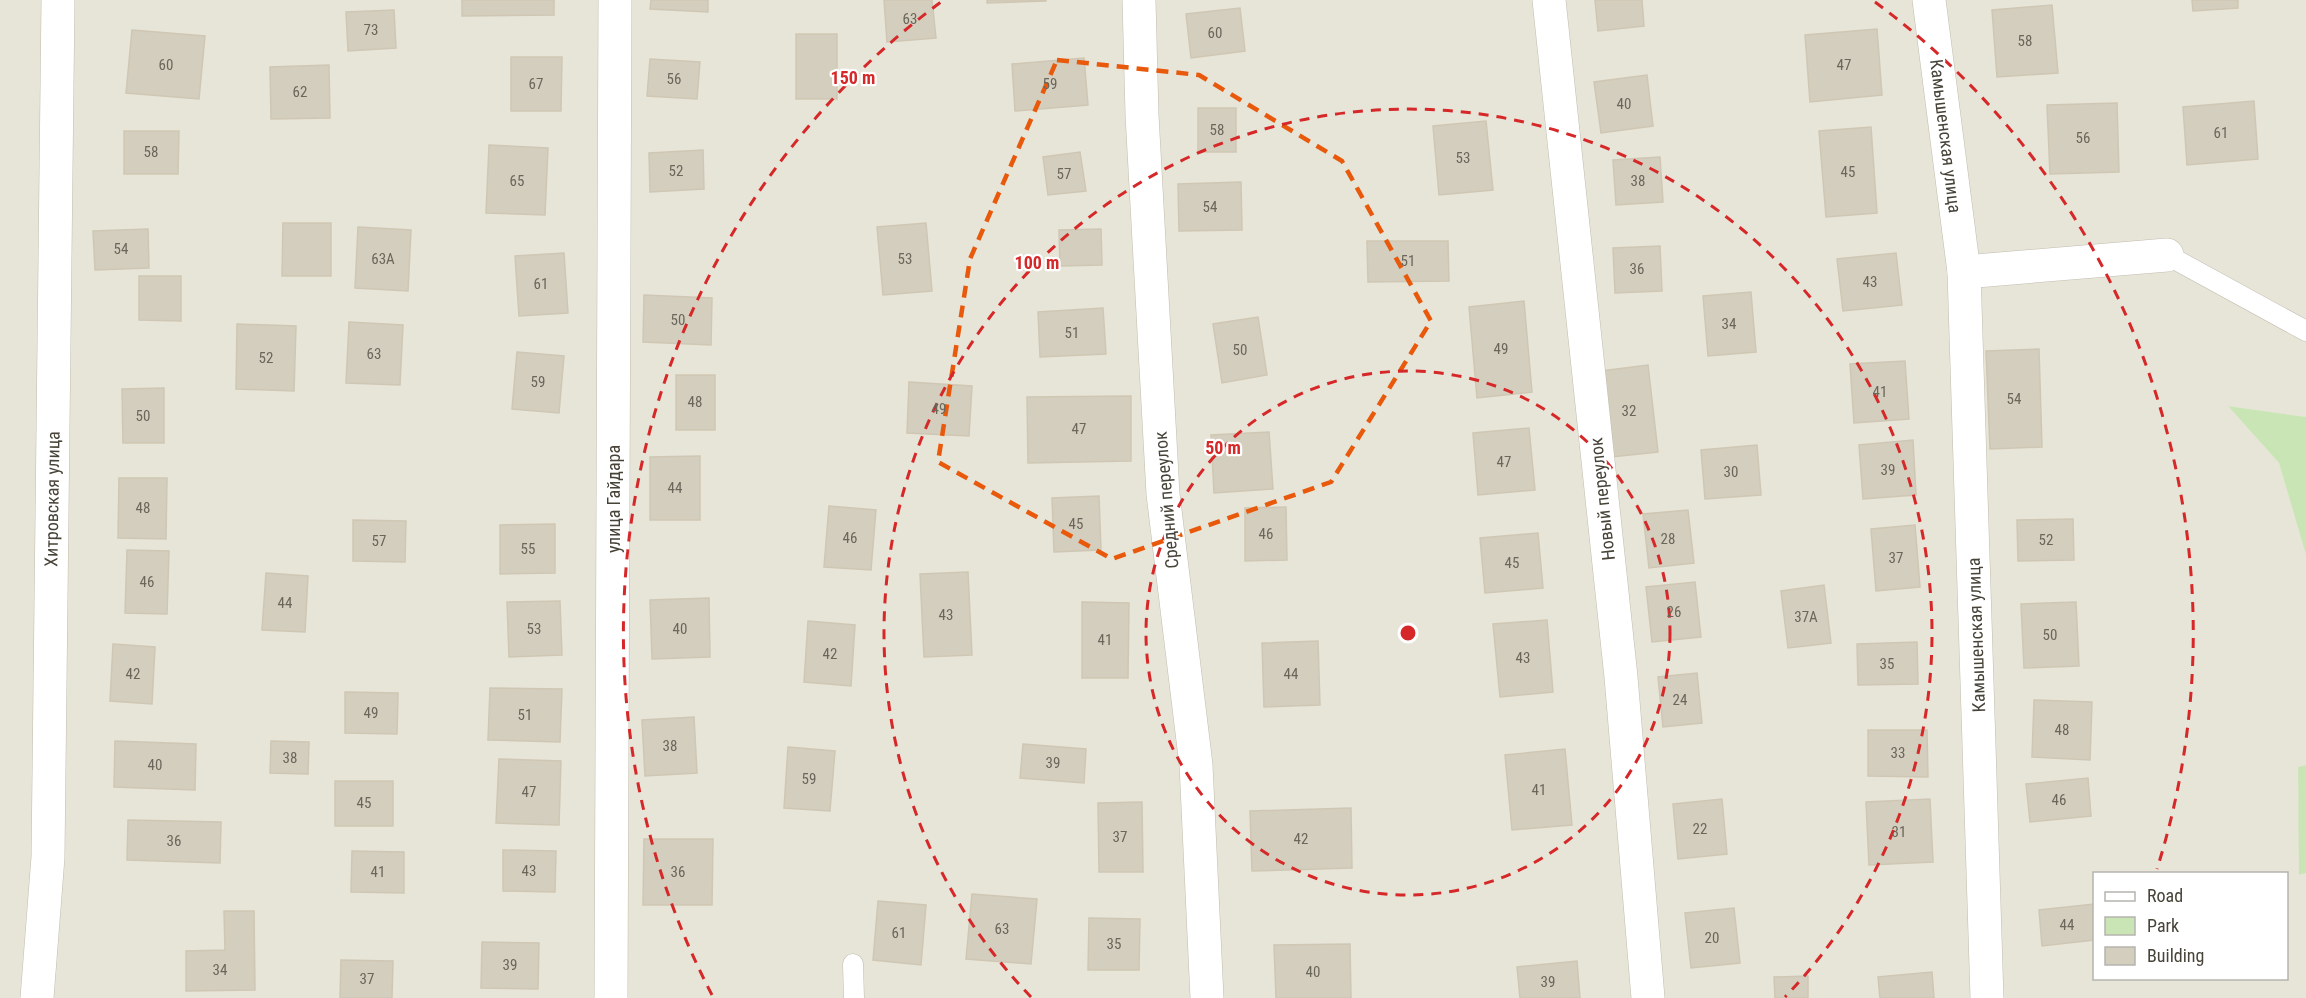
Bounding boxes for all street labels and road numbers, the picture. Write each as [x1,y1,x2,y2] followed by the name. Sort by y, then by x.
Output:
[1926,58,1966,214] street label: Камышенская улица
[1150,430,1182,569] street label: Средний переулок
[40,431,64,567] street label: Хитровская улица
[1585,436,1619,562] street label: Новый переулок
[603,445,624,553] street label: улица Гайдара
[1963,557,1989,713] street label: Камышенская улица

